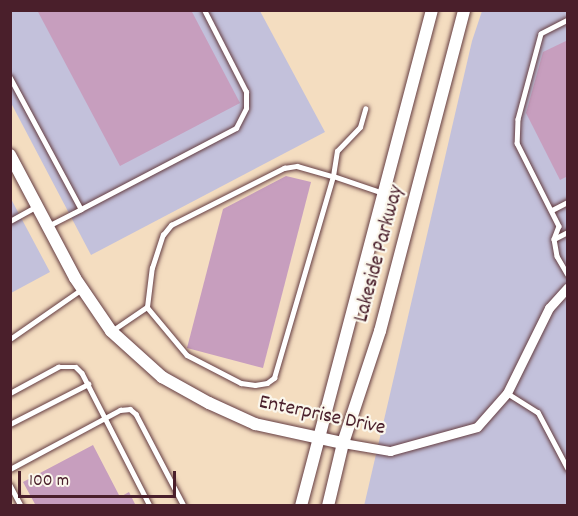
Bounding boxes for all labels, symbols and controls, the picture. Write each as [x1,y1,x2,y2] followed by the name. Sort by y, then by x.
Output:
[350,183,410,325] street label: Lakeside Parkway
[256,390,388,442] street label: Enterprise Drive
[21,459,178,497] scale bar
[29,469,69,494] text: 100 m

